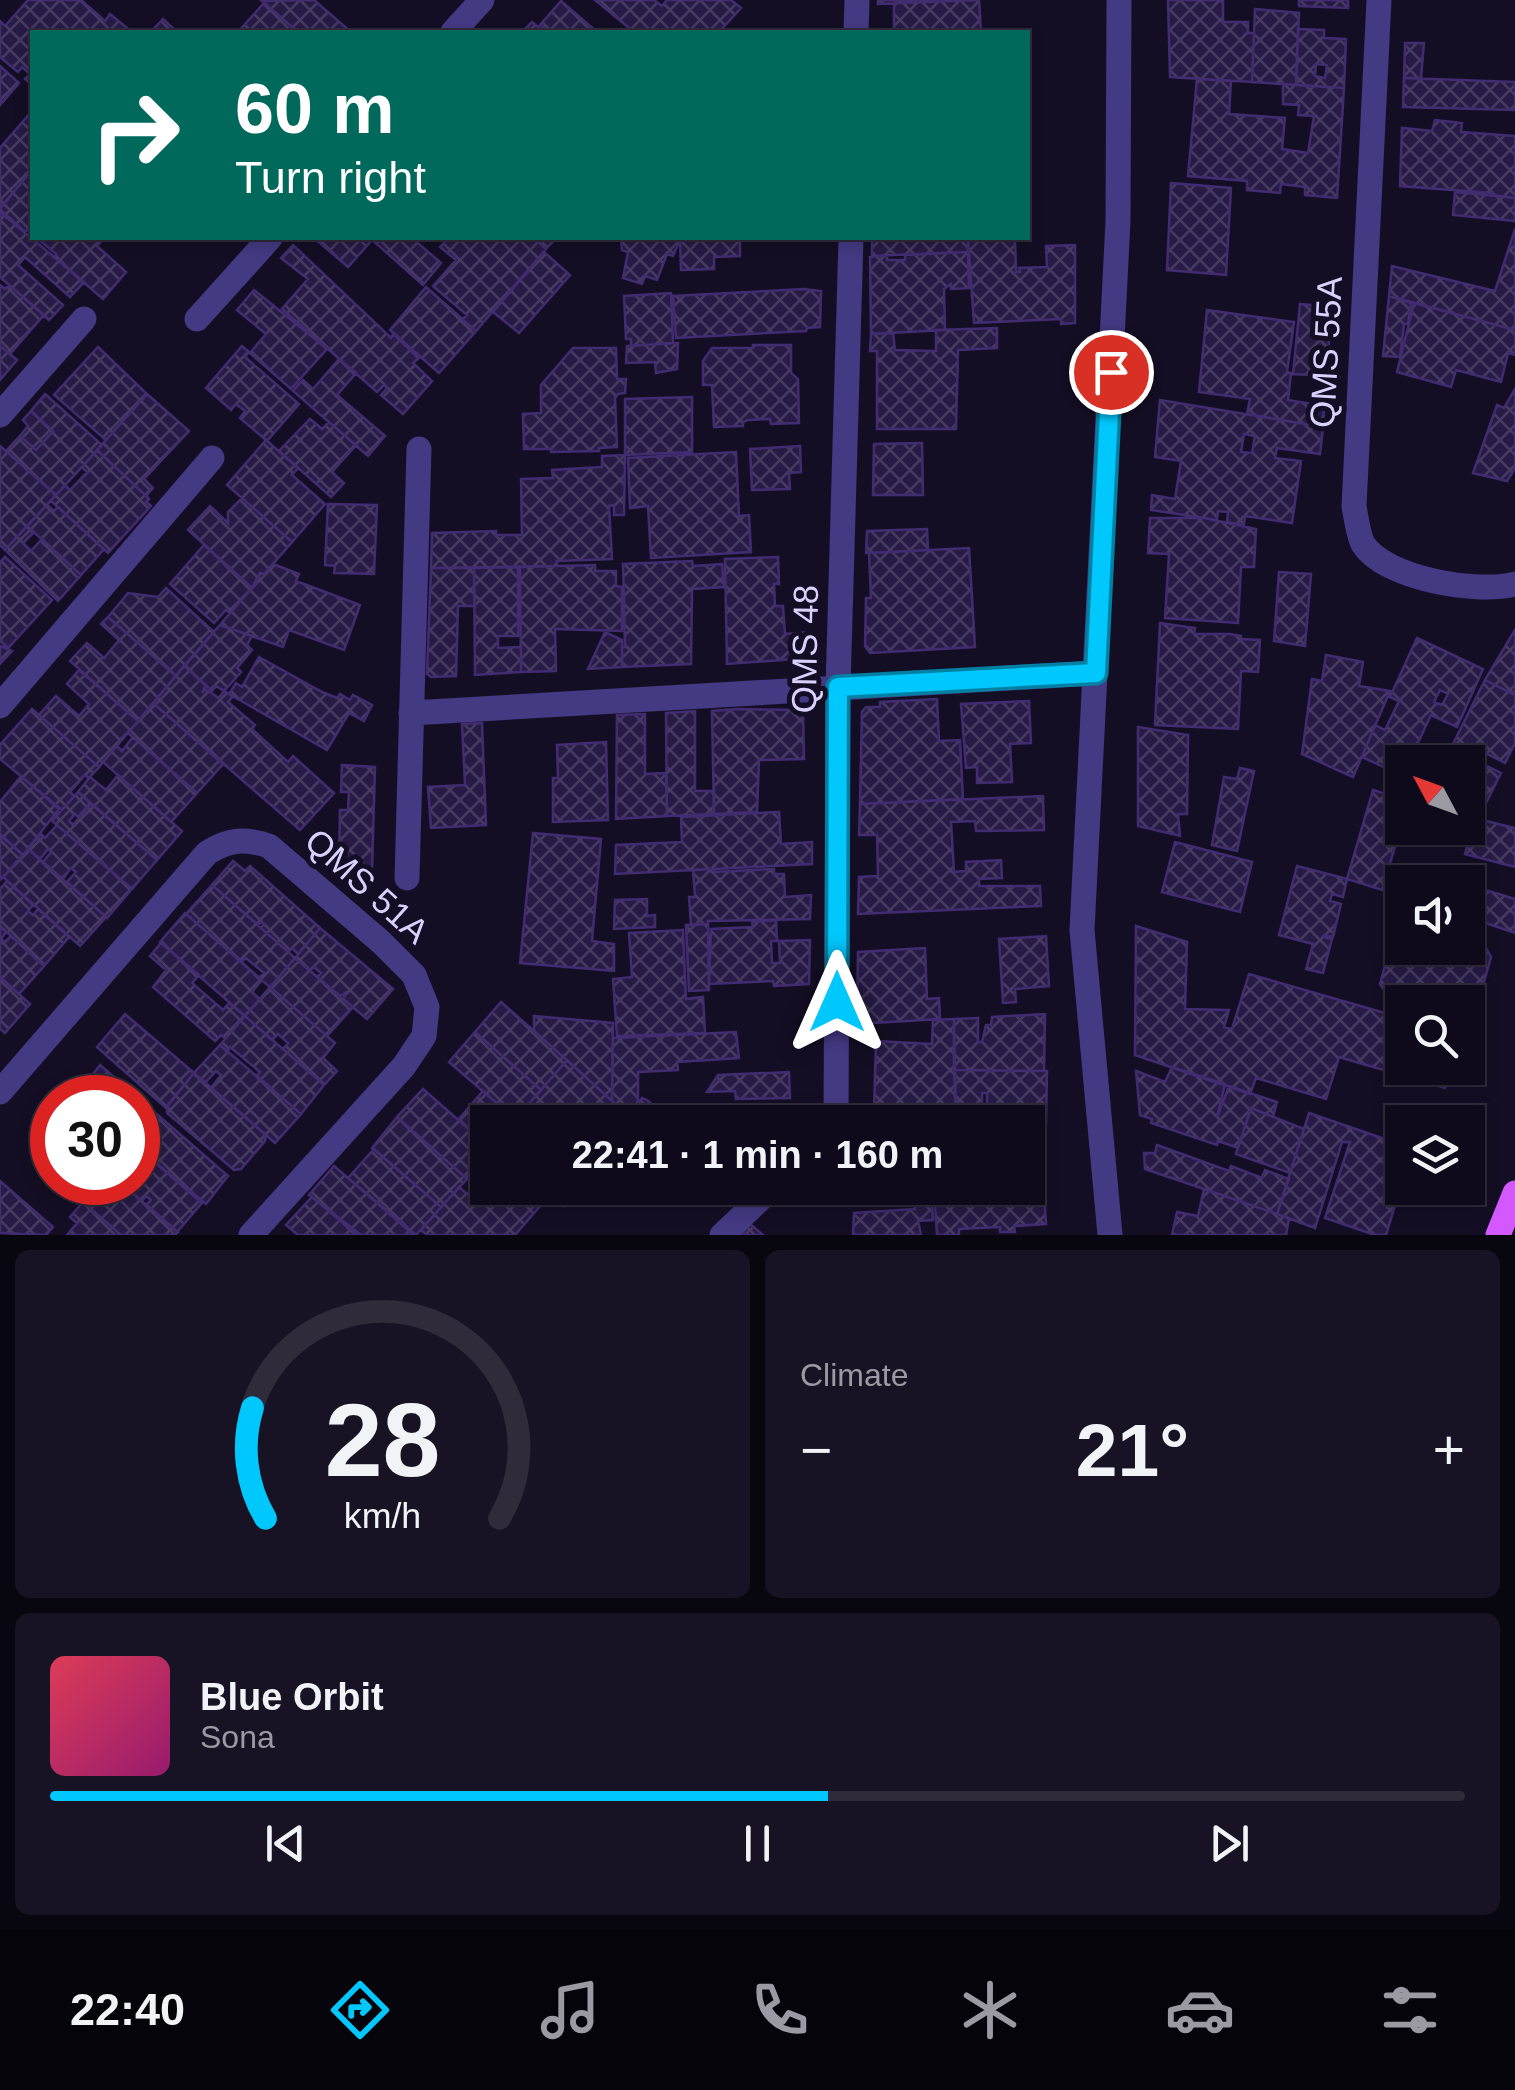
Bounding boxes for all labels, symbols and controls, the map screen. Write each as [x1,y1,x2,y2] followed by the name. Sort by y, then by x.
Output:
[70,70,200,200] icon: right
[235,70,395,148] text: 60 m
[235,152,426,203] text: Turn right
[1302,275,1349,429] street label: QMS 55A
[1069,330,1154,415] pin
[1084,345,1139,400] icon: arrive
[784,584,825,714] street label: QMS 48
[1385,745,1485,845] north arrow
[1385,745,1485,1205] map controls
[298,820,437,951] street label: QMS 51A
[1385,865,1485,965] button: sound
[785,950,889,1054] position arrow
[1385,985,1485,1085] button: search
[30,1075,160,1205] speed limit sign: 30
[1385,1105,1485,1205] button: layers
[572,1134,943,1176] text: 22:41 · 1 min · 160 m
[800,1357,908,1393] text: Climate
[325,1382,440,1498] text: 28
[1076,1408,1189,1492] text: 21°
[800,1419,832,1481] text: −
[1433,1419,1465,1481] text: +
[344,1496,421,1536] text: km/h
[200,1676,384,1718] text: Blue Orbit
[200,1719,275,1755] text: Sona
[258,1816,313,1871] icon: previous
[730,1816,785,1871] icon: pause
[1202,1816,1257,1871] icon: next
[325,1975,395,2045] icon: directions
[535,1975,605,2045] icon: music
[745,1975,815,2045] icon: phone
[955,1975,1025,2045] icon: climate
[1165,1975,1235,2045] icon: car
[1375,1975,1445,2045] icon: filters
[70,1984,185,2035] text: 22:40

